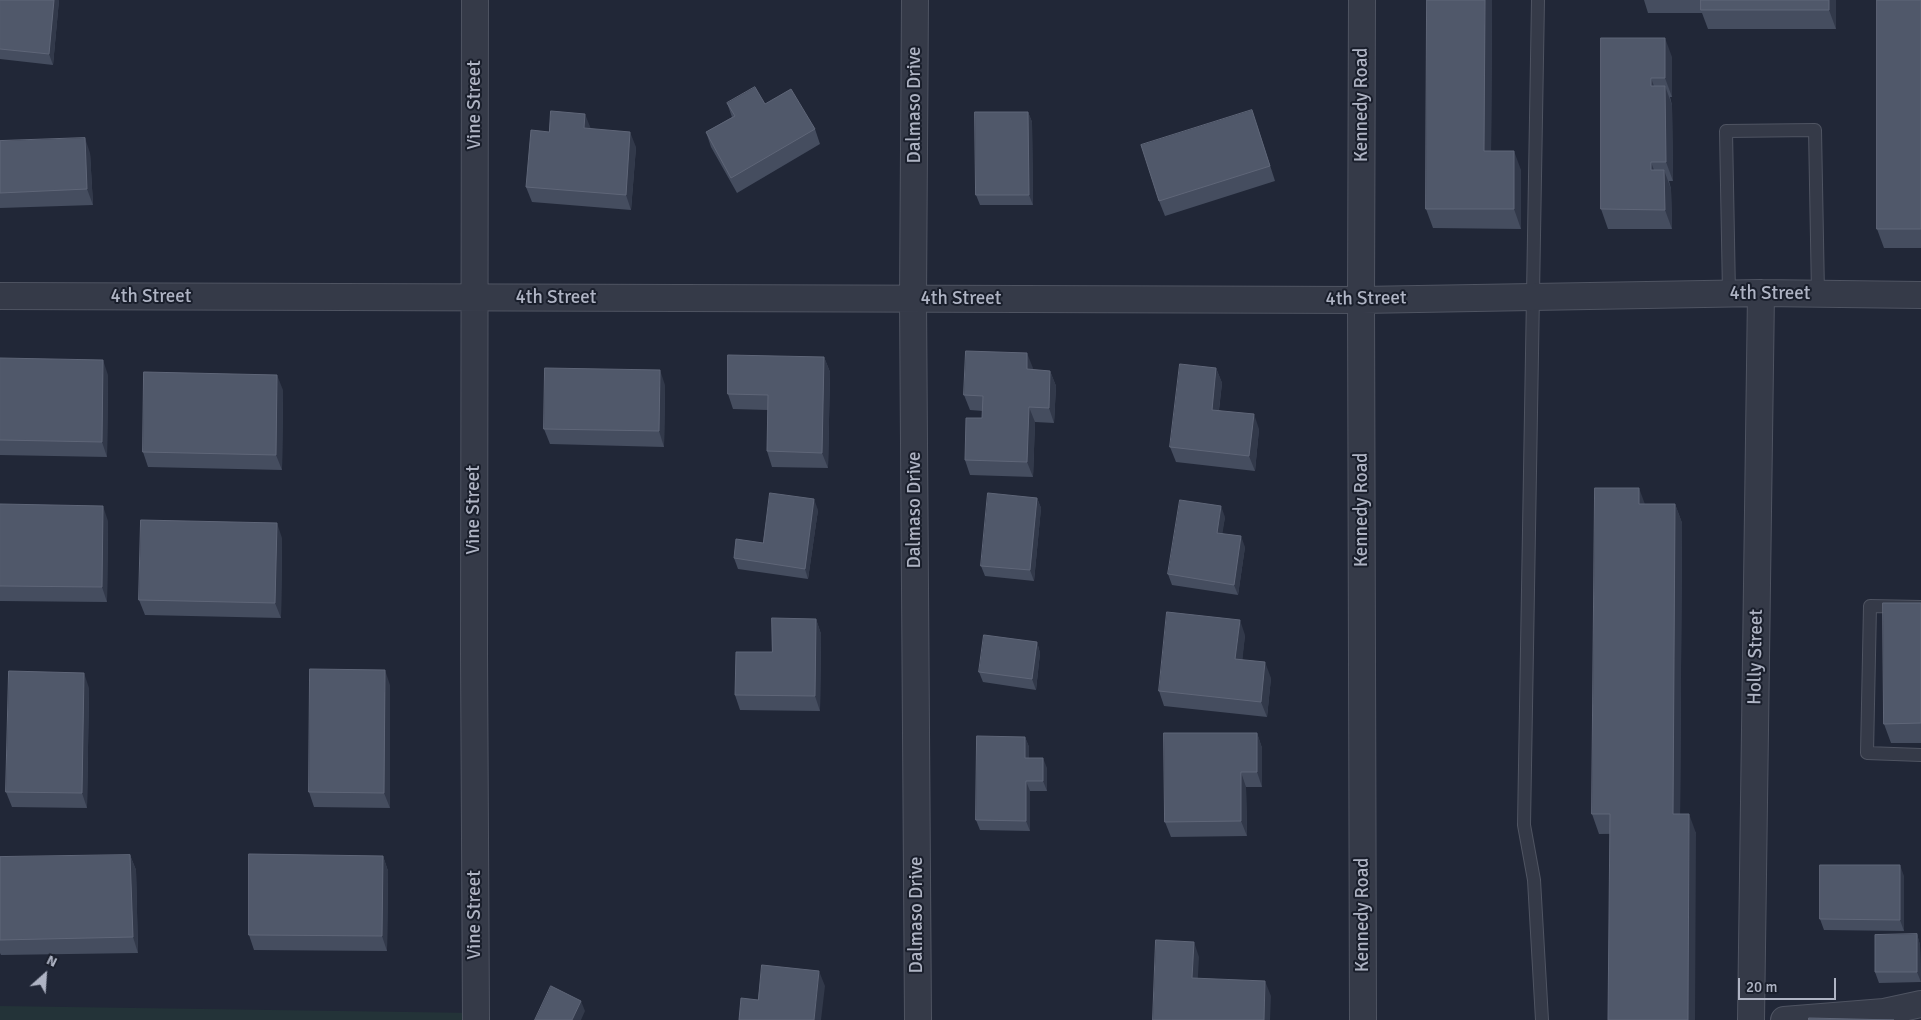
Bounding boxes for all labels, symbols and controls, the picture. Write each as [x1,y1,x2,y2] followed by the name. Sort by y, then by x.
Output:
[904,47,926,163] street label: Dalmaso Drive
[1351,48,1373,162] street label: Kennedy Road
[464,60,486,150] street label: Vine Street
[1730,283,1810,305] street label: 4th Street
[111,286,191,308] street label: 4th Street
[516,287,596,309] street label: 4th Street
[1325,287,1407,311] street label: 4th Street
[921,288,1001,310] street label: 4th Street
[904,452,926,568] street label: Dalmaso Drive
[1351,453,1373,567] street label: Kennedy Road
[463,465,485,555] street label: Vine Street
[1744,609,1768,705] street label: Holly Street
[906,857,928,973] street label: Dalmaso Drive
[1352,858,1374,972] street label: Kennedy Road
[464,870,486,960] street label: Vine Street
[20,950,70,1000] north arrow
[44,951,60,971] text: N
[1741,968,1838,1000] scale bar
[1746,978,1777,996] text: 20 m

